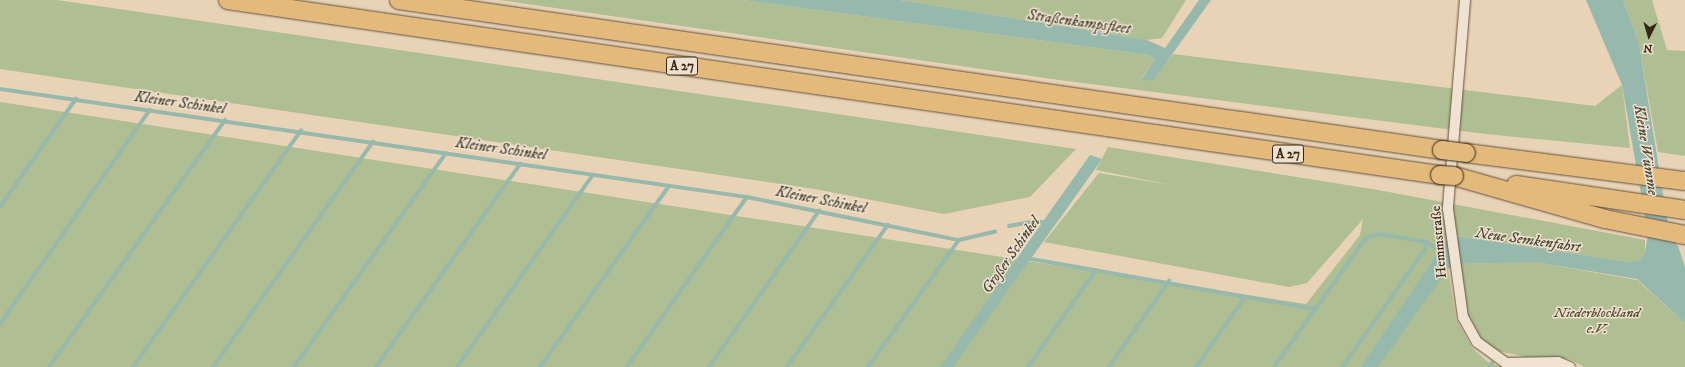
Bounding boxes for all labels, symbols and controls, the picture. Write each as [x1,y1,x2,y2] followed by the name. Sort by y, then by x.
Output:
[1026,6,1132,38] water label: Straßenkampsfleet
[1629,16,1669,56] north arrow
[1643,41,1653,55] text: N
[666,55,698,77] road number: A 27
[133,88,227,118] water label: Kleiner Schinkel
[1630,104,1662,196] water label: Kleine Wümme
[454,134,548,164] water label: Kleiner Schinkel
[1272,143,1304,165] road number: A 27
[774,182,868,218] water label: Kleiner Schinkel
[1427,205,1451,279] street label: Hemmstraße
[978,213,1044,297] water label: Großer Schinkel
[1474,224,1582,256] water label: Neue Semkenfahrt
[1554,305,1640,338] park label: Niederblockland e.V.

